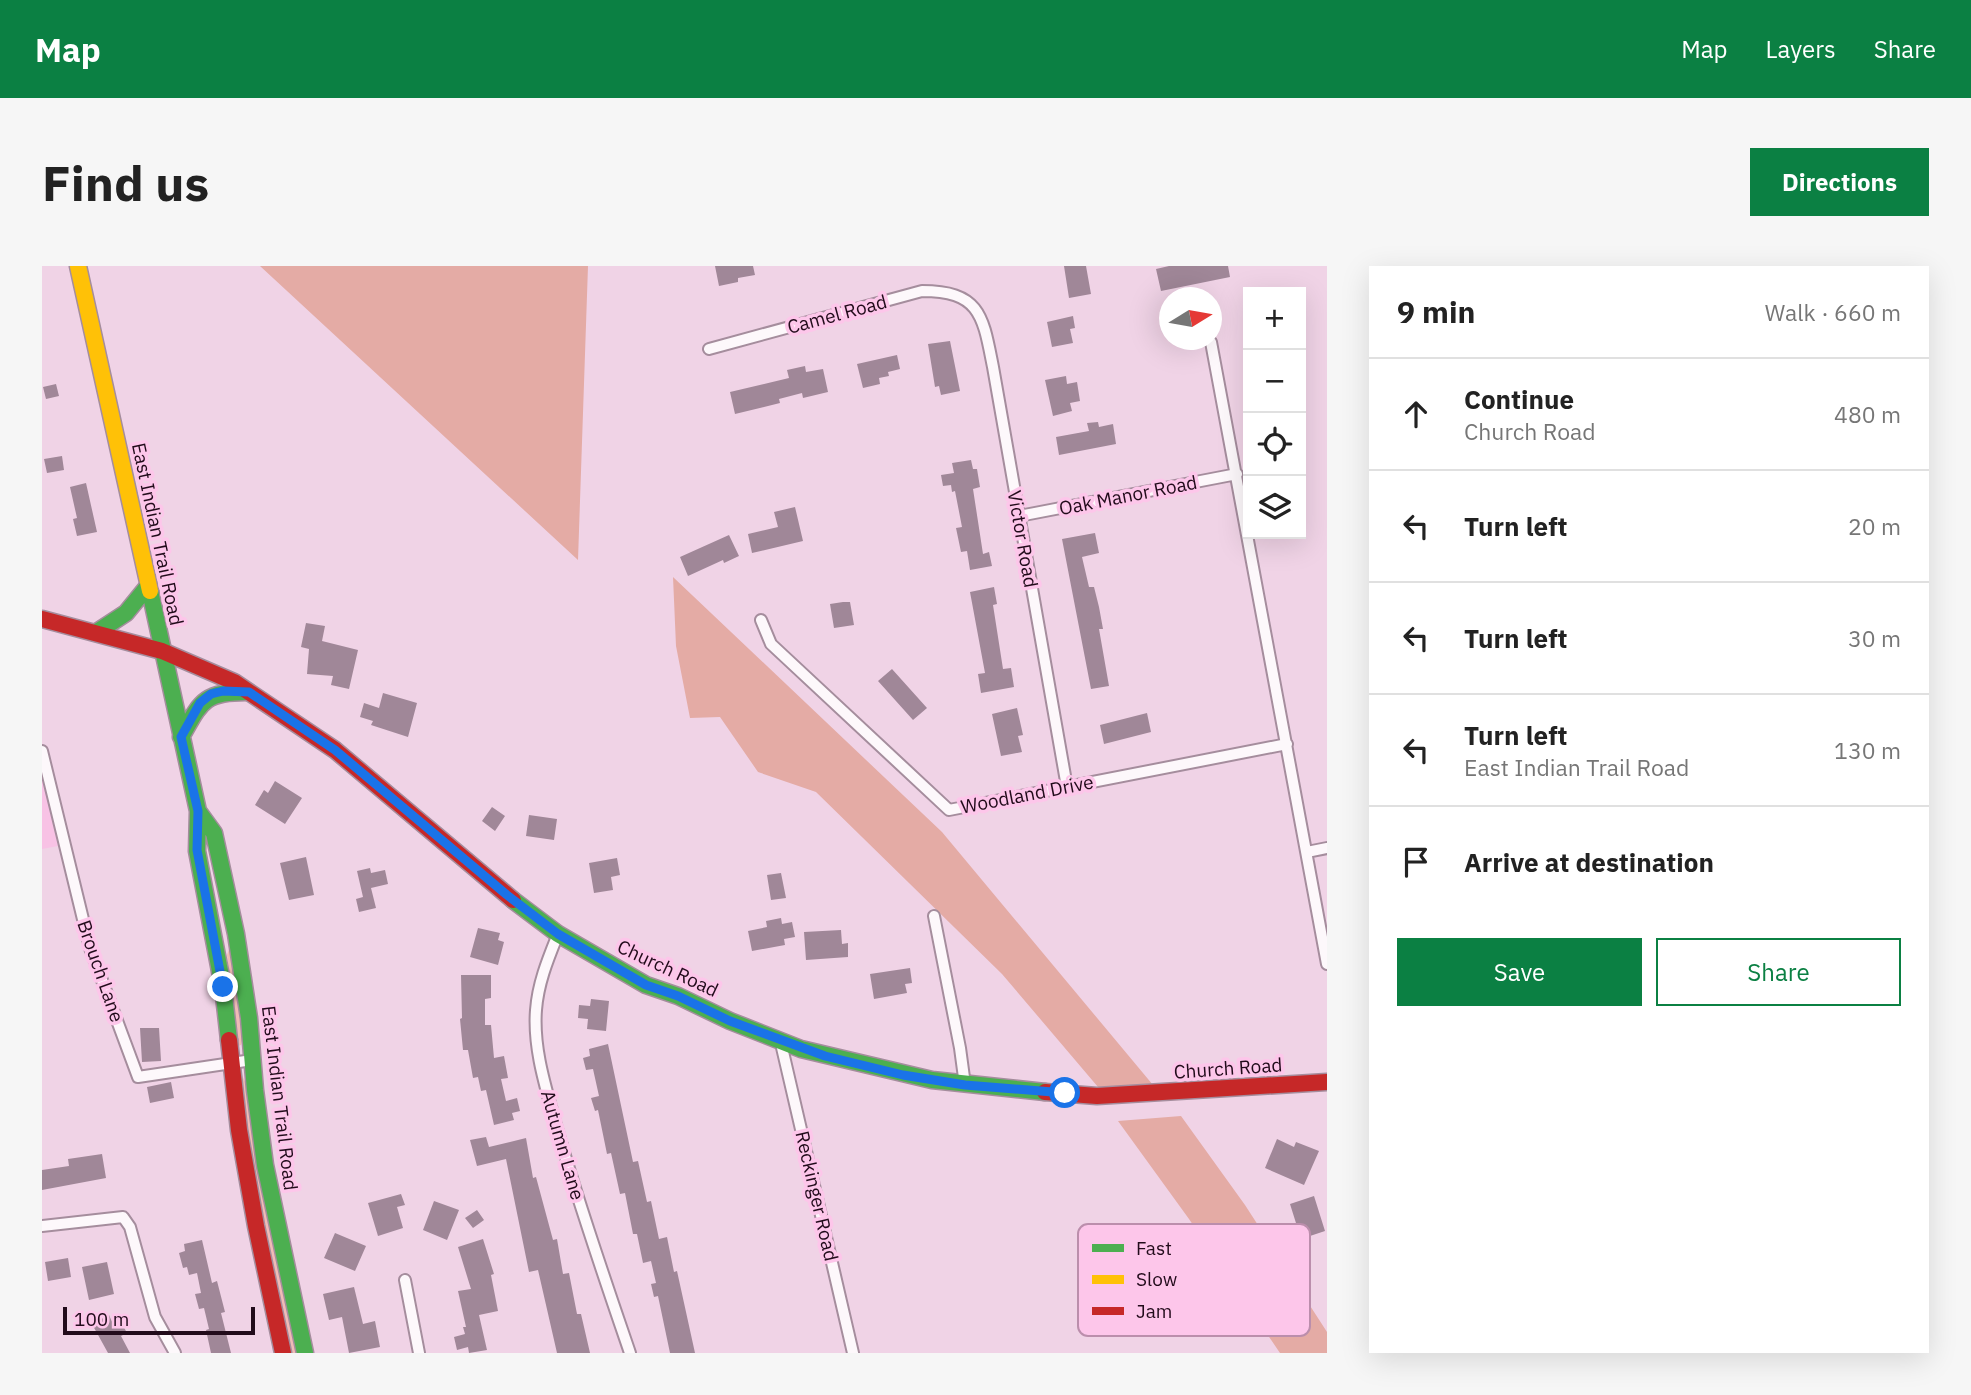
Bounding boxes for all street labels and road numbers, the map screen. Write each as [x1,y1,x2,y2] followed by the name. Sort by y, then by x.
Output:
[784,289,890,339] street label: Camel Road
[127,440,189,628] street label: East Indian Trail Road
[1057,470,1199,520] street label: Oak Manor Road
[1003,489,1043,589] street label: Victor Road
[959,769,1095,819] street label: Woodland Drive
[72,917,130,1025] street label: Brouch Lane
[614,934,722,1002] street label: Church Road
[257,1004,303,1192] street label: East Indian Trail Road
[1173,1052,1283,1084] street label: Church Road
[536,1087,590,1203] street label: Autumn Lane
[790,1129,844,1263] street label: Reckinger Road

